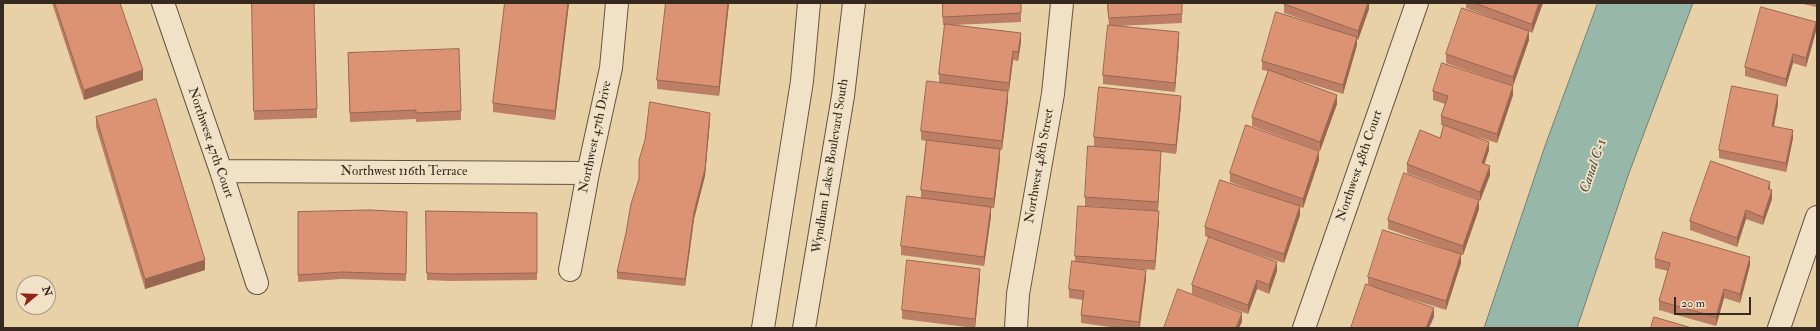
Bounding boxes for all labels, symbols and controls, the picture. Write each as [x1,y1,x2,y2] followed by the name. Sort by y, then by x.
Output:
[810,78,852,254] street label: Wyndham Lakes Boulevard South
[576,79,616,195] street label: Northwest 47th Drive
[184,86,236,200] street label: Northwest 47th Court
[1022,107,1058,225] street label: Northwest 48th Street
[1334,108,1386,224] street label: Northwest 48th Court
[1577,137,1611,195] water label: Canal C-1
[341,164,467,180] street label: Northwest 116th Terrace
[16,275,56,315] north arrow
[39,284,55,298] text: N
[1676,289,1753,315] scale bar
[1681,296,1705,311] text: 20 m

